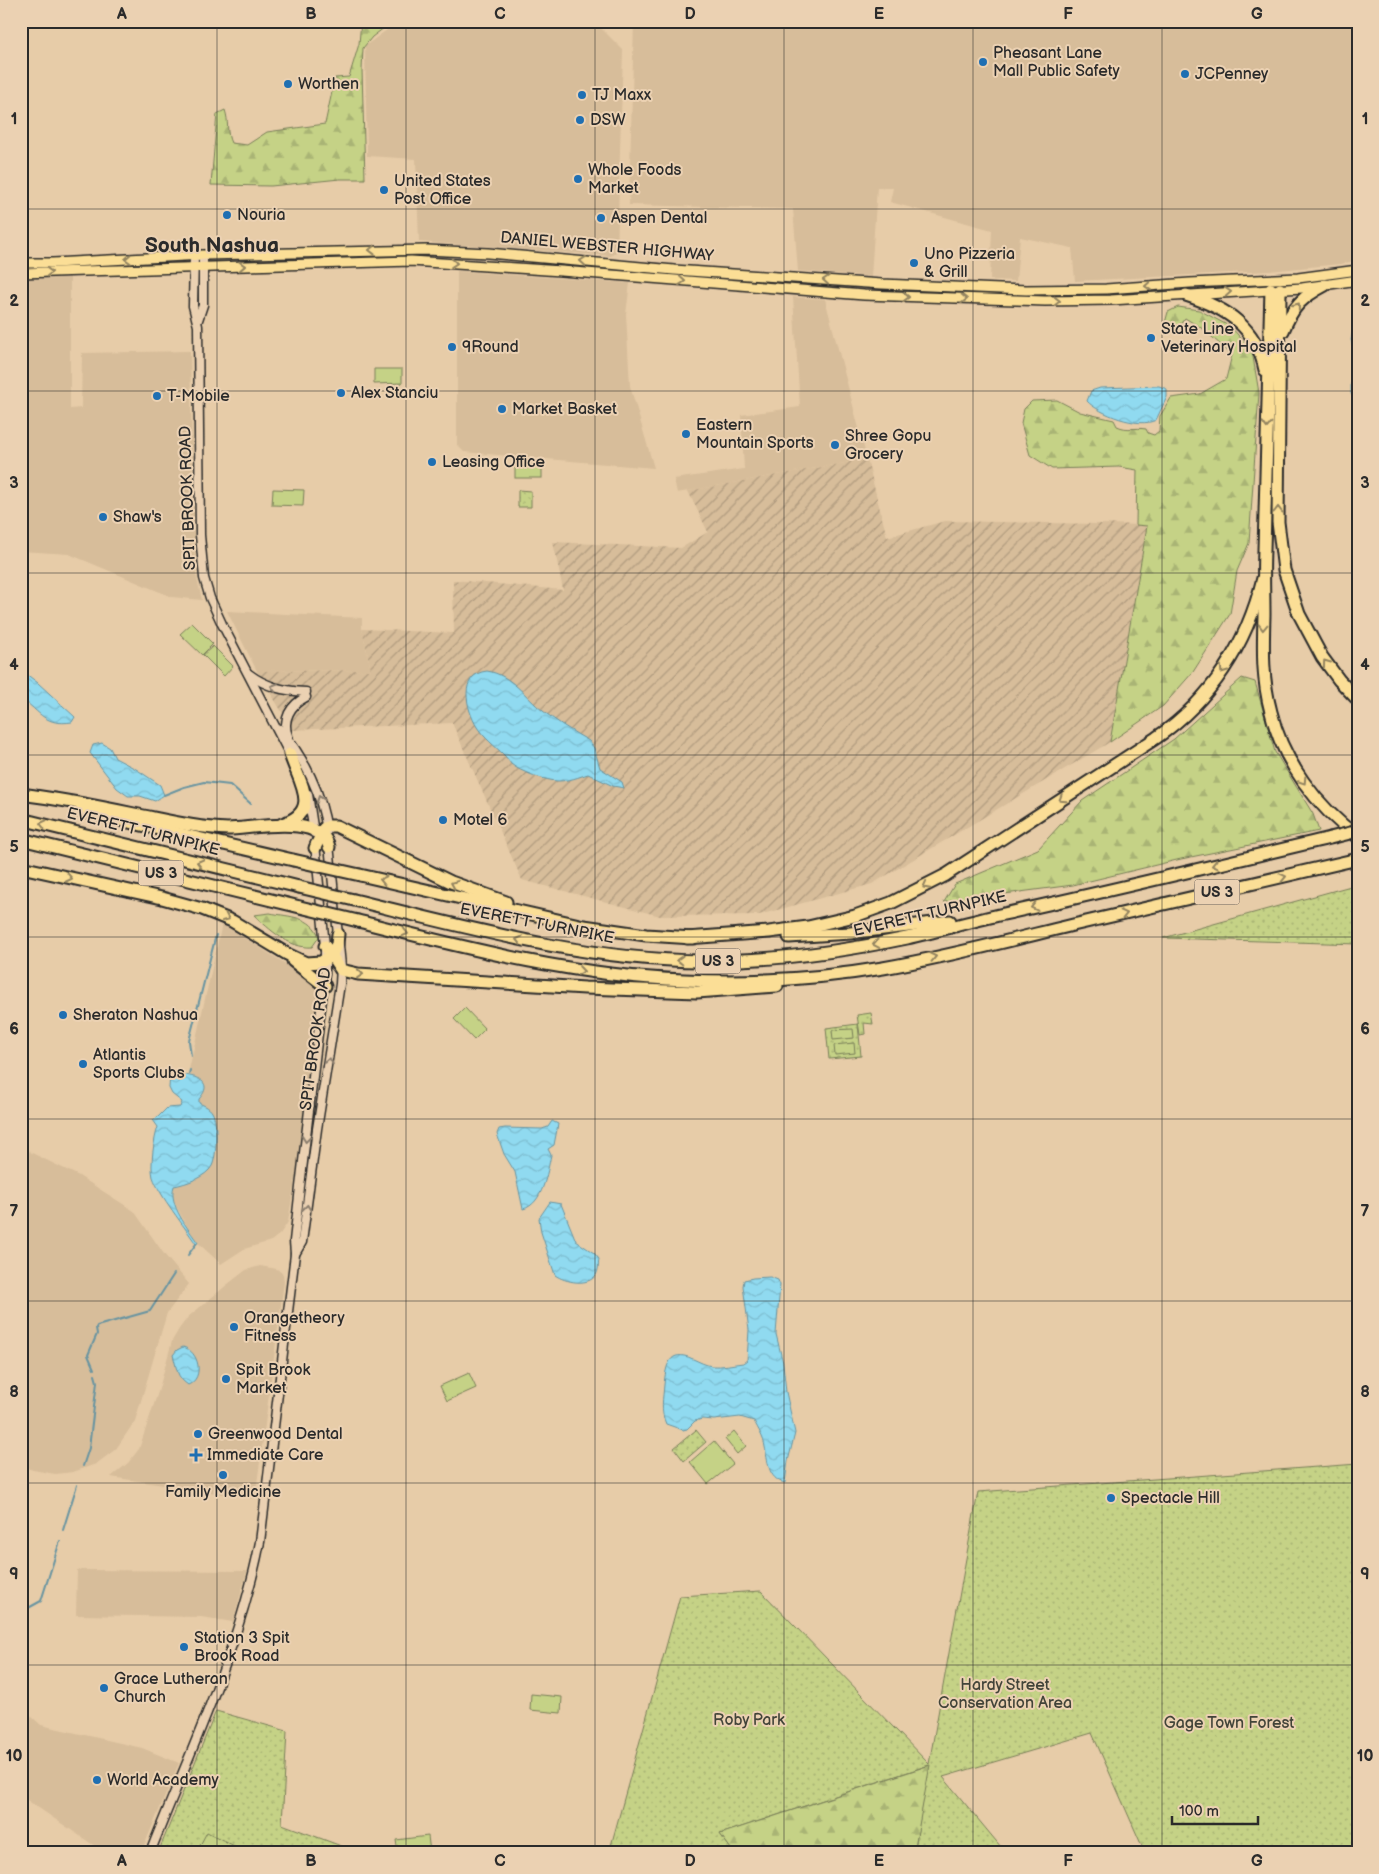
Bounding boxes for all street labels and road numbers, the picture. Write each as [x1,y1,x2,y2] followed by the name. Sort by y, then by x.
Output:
[500,228,715,266] street label: DANIEL WEBSTER HIGHWAY
[176,426,200,570] street label: SPIT BROOK ROAD
[65,804,221,860] street label: EVERETT TURNPIKE
[138,860,184,886] road number: US 3
[1194,880,1240,904] road number: US 3
[852,887,1008,941] street label: EVERETT TURNPIKE
[458,900,616,948] street label: EVERETT TURNPIKE
[696,948,740,974] road number: US 3
[297,966,335,1112] street label: SPIT BROOK ROAD

